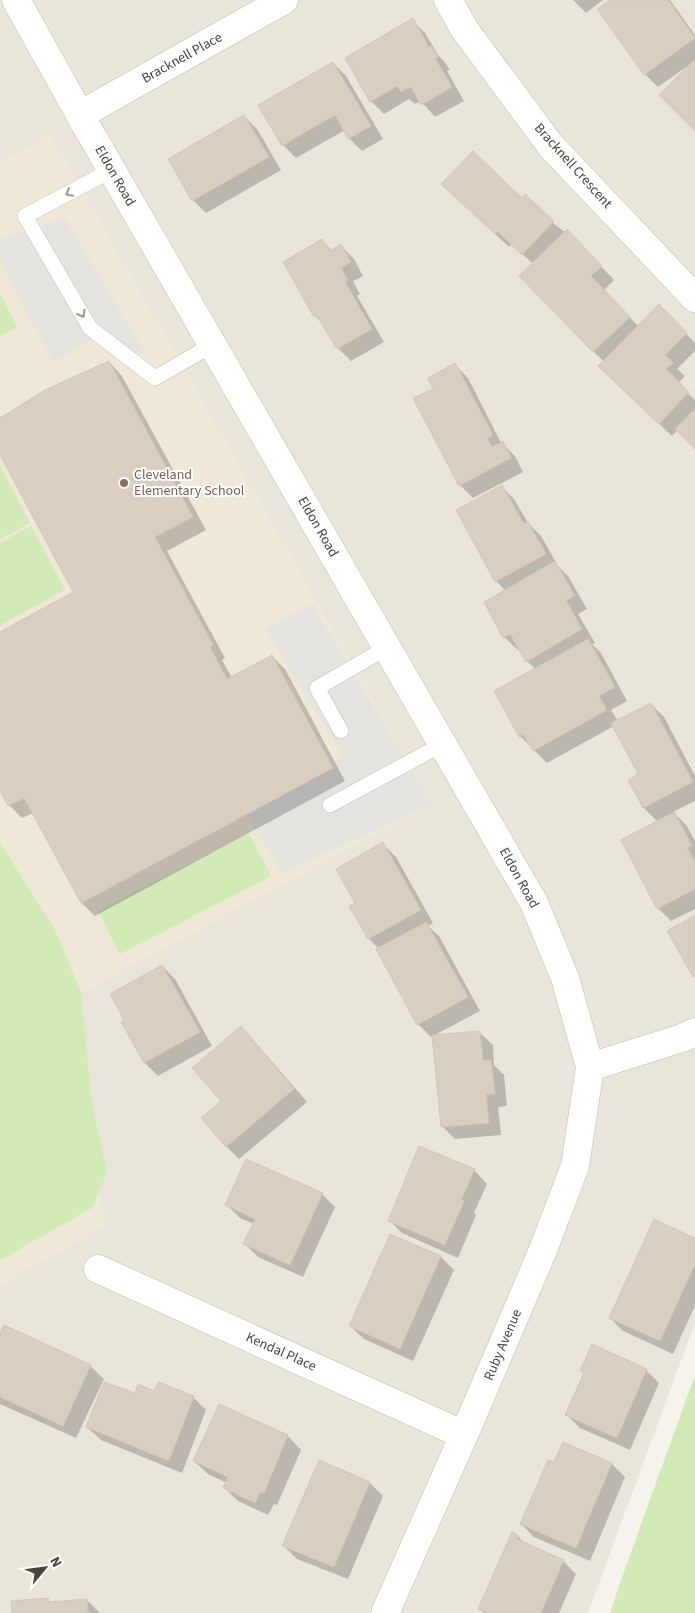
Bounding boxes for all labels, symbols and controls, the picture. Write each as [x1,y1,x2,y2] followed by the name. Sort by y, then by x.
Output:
[138,28,226,88] street label: Bracknell Place
[529,119,617,213] street label: Bracknell Crescent
[90,142,140,210] street label: Eldon Road
[65,187,74,197] one-way arrow
[76,308,86,317] one-way arrow
[134,465,245,501] place label: Cleveland Elementary School
[118,477,130,489] marker: Cleveland Elementary School
[293,493,343,561] street label: Eldon Road
[494,844,544,912] street label: Eldon Road
[479,1306,527,1384] street label: Ruby Avenue
[242,1328,320,1376] street label: Kendal Place
[20,1543,70,1593] north arrow
[44,1553,66,1571] text: N

